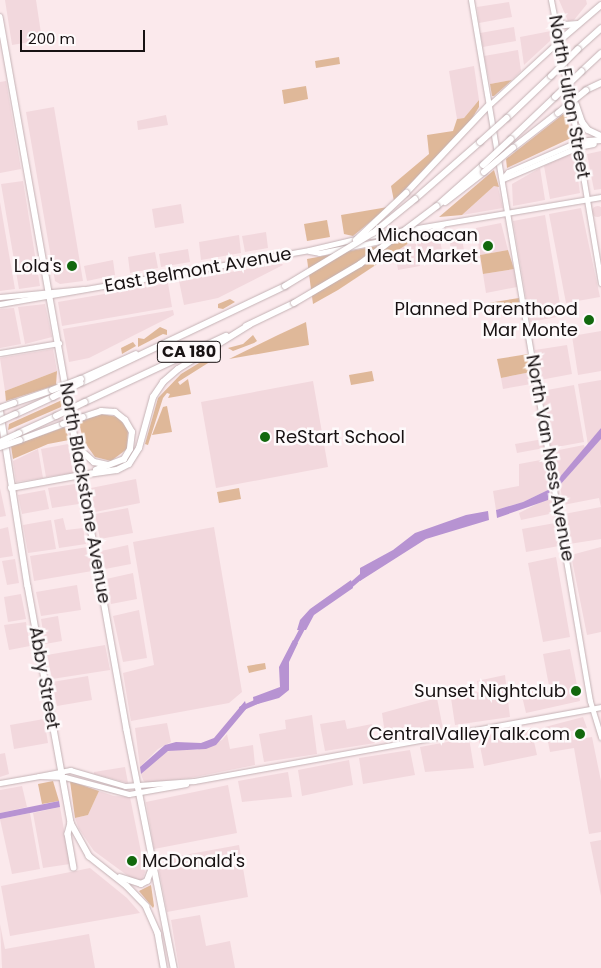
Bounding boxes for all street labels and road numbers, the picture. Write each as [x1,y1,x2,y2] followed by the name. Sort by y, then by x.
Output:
[544,13,594,181] street label: North Fulton Street
[103,243,293,297] street label: East Belmont Avenue
[156,338,222,366] road number: CA 180
[521,353,579,563] street label: North Van Ness Avenue
[55,381,115,605] street label: North Blackstone Avenue
[24,625,64,731] street label: Abby Street

